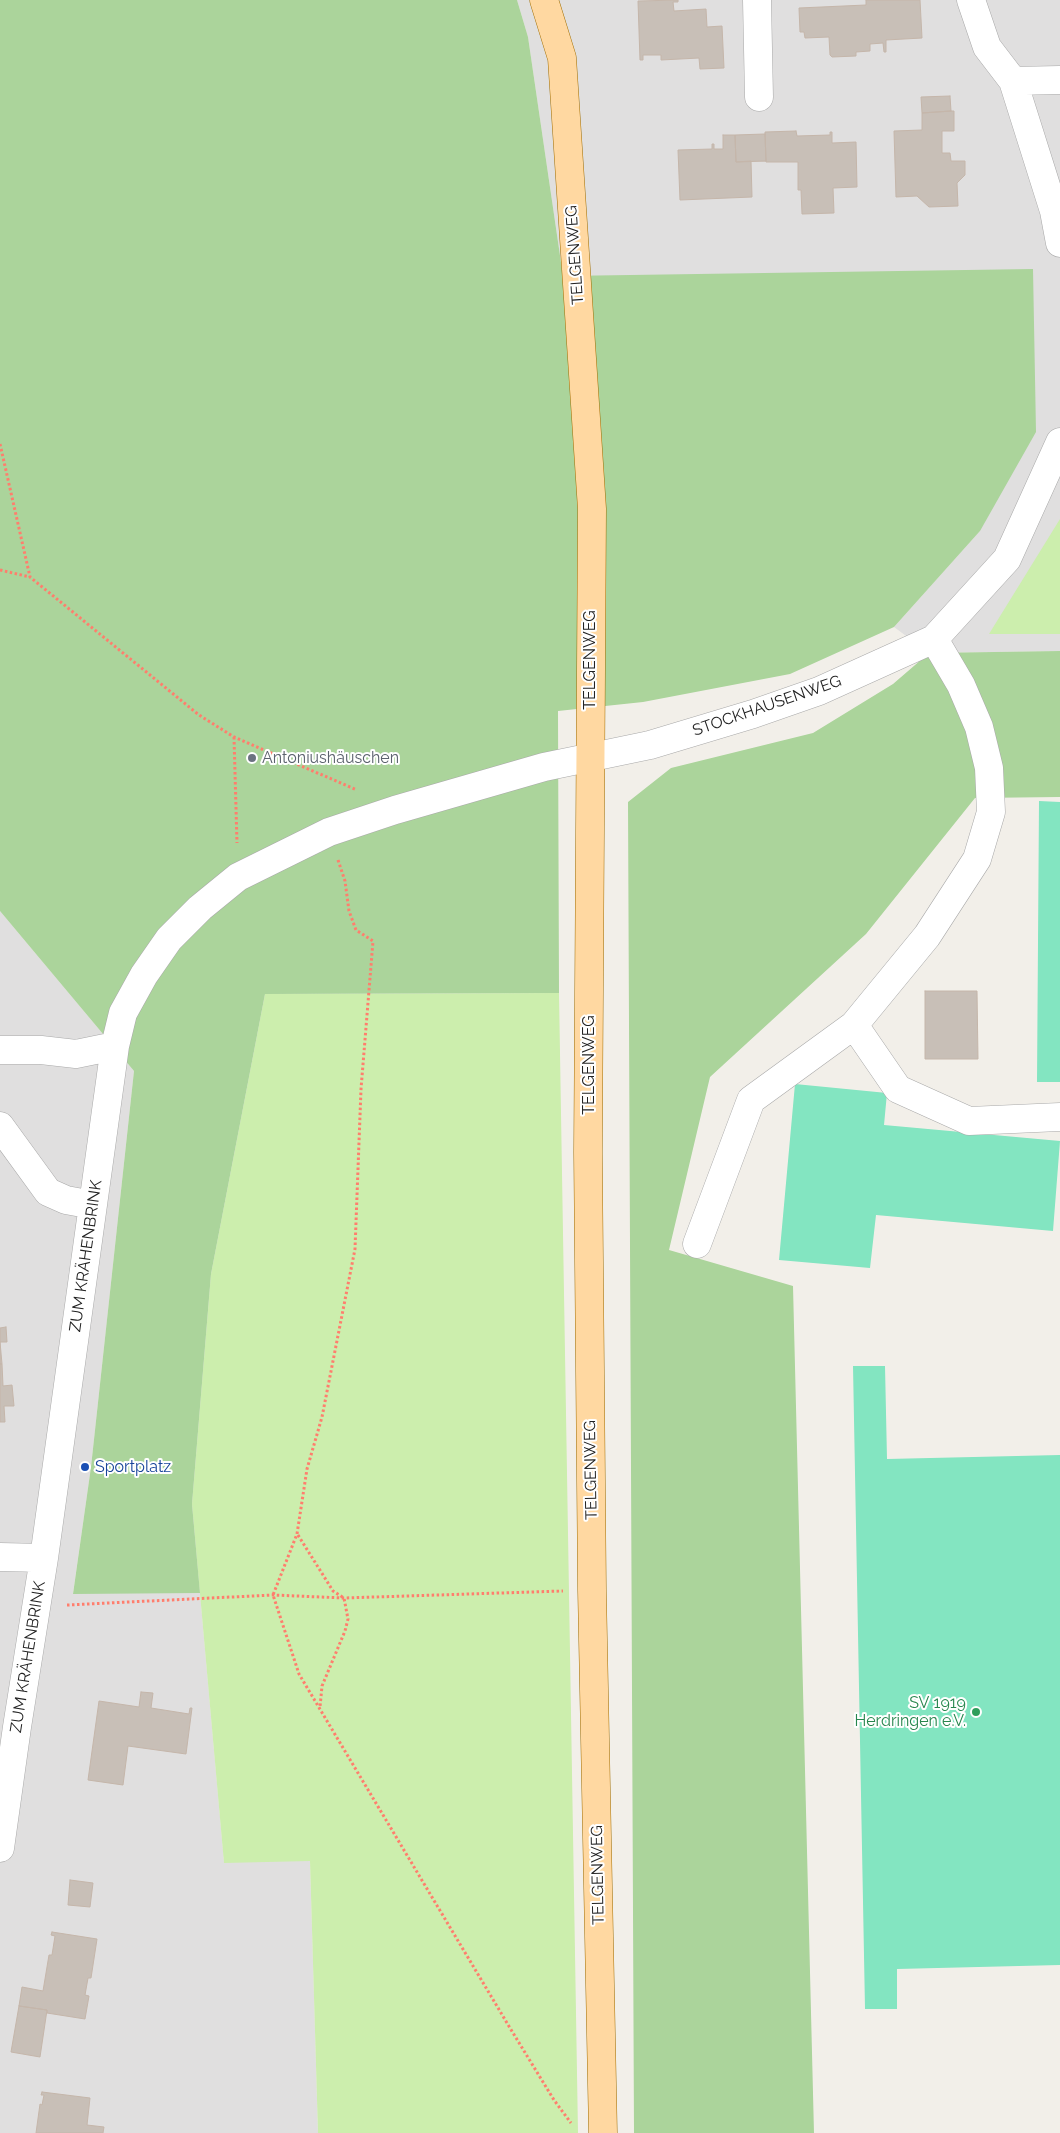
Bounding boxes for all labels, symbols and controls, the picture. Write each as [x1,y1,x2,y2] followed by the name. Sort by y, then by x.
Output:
[562,205,588,305] street label: TELGENWEG
[580,610,600,710] street label: TELGENWEG
[690,672,844,740] street label: STOCKHAUSENWEG
[262,748,399,768] place label: Antoniushäuschen
[246,752,258,764] marker: Antoniushäuschen
[579,1015,599,1115] street label: TELGENWEG
[66,1179,106,1333] street label: ZUM KRÄHENBRINK
[581,1420,601,1520] street label: TELGENWEG
[95,1457,171,1477] place label: Sportplatz
[79,1461,91,1473] marker: Sportplatz
[7,1580,49,1734] street label: ZUM KRÄHENBRINK
[854,1693,966,1731] place label: SV 1919 Herdringen e.V.
[970,1706,982,1718] marker: SV 1919 Herdringen e.V.
[588,1825,608,1925] street label: TELGENWEG

